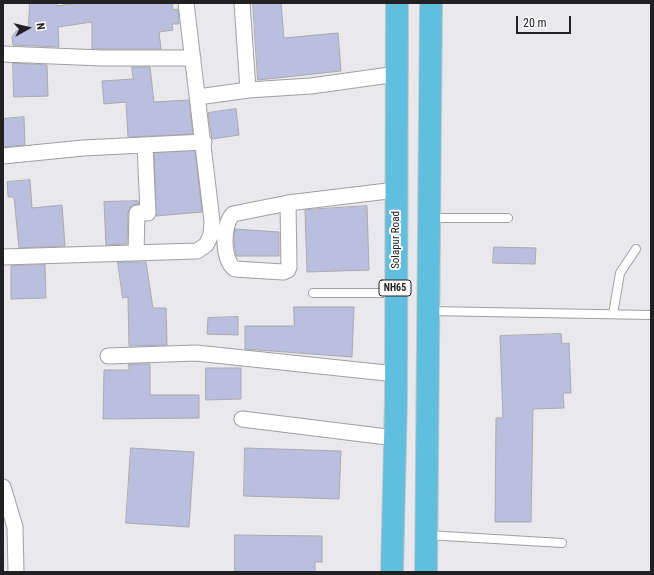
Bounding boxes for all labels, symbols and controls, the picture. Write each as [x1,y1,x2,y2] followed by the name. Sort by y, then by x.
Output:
[8,8,48,48] north arrow
[518,8,573,34] scale bar
[523,16,547,30] text: 20 m
[33,22,47,31] text: N
[389,211,403,269] street label: Solapur Road
[379,280,411,296] road number: NH65

